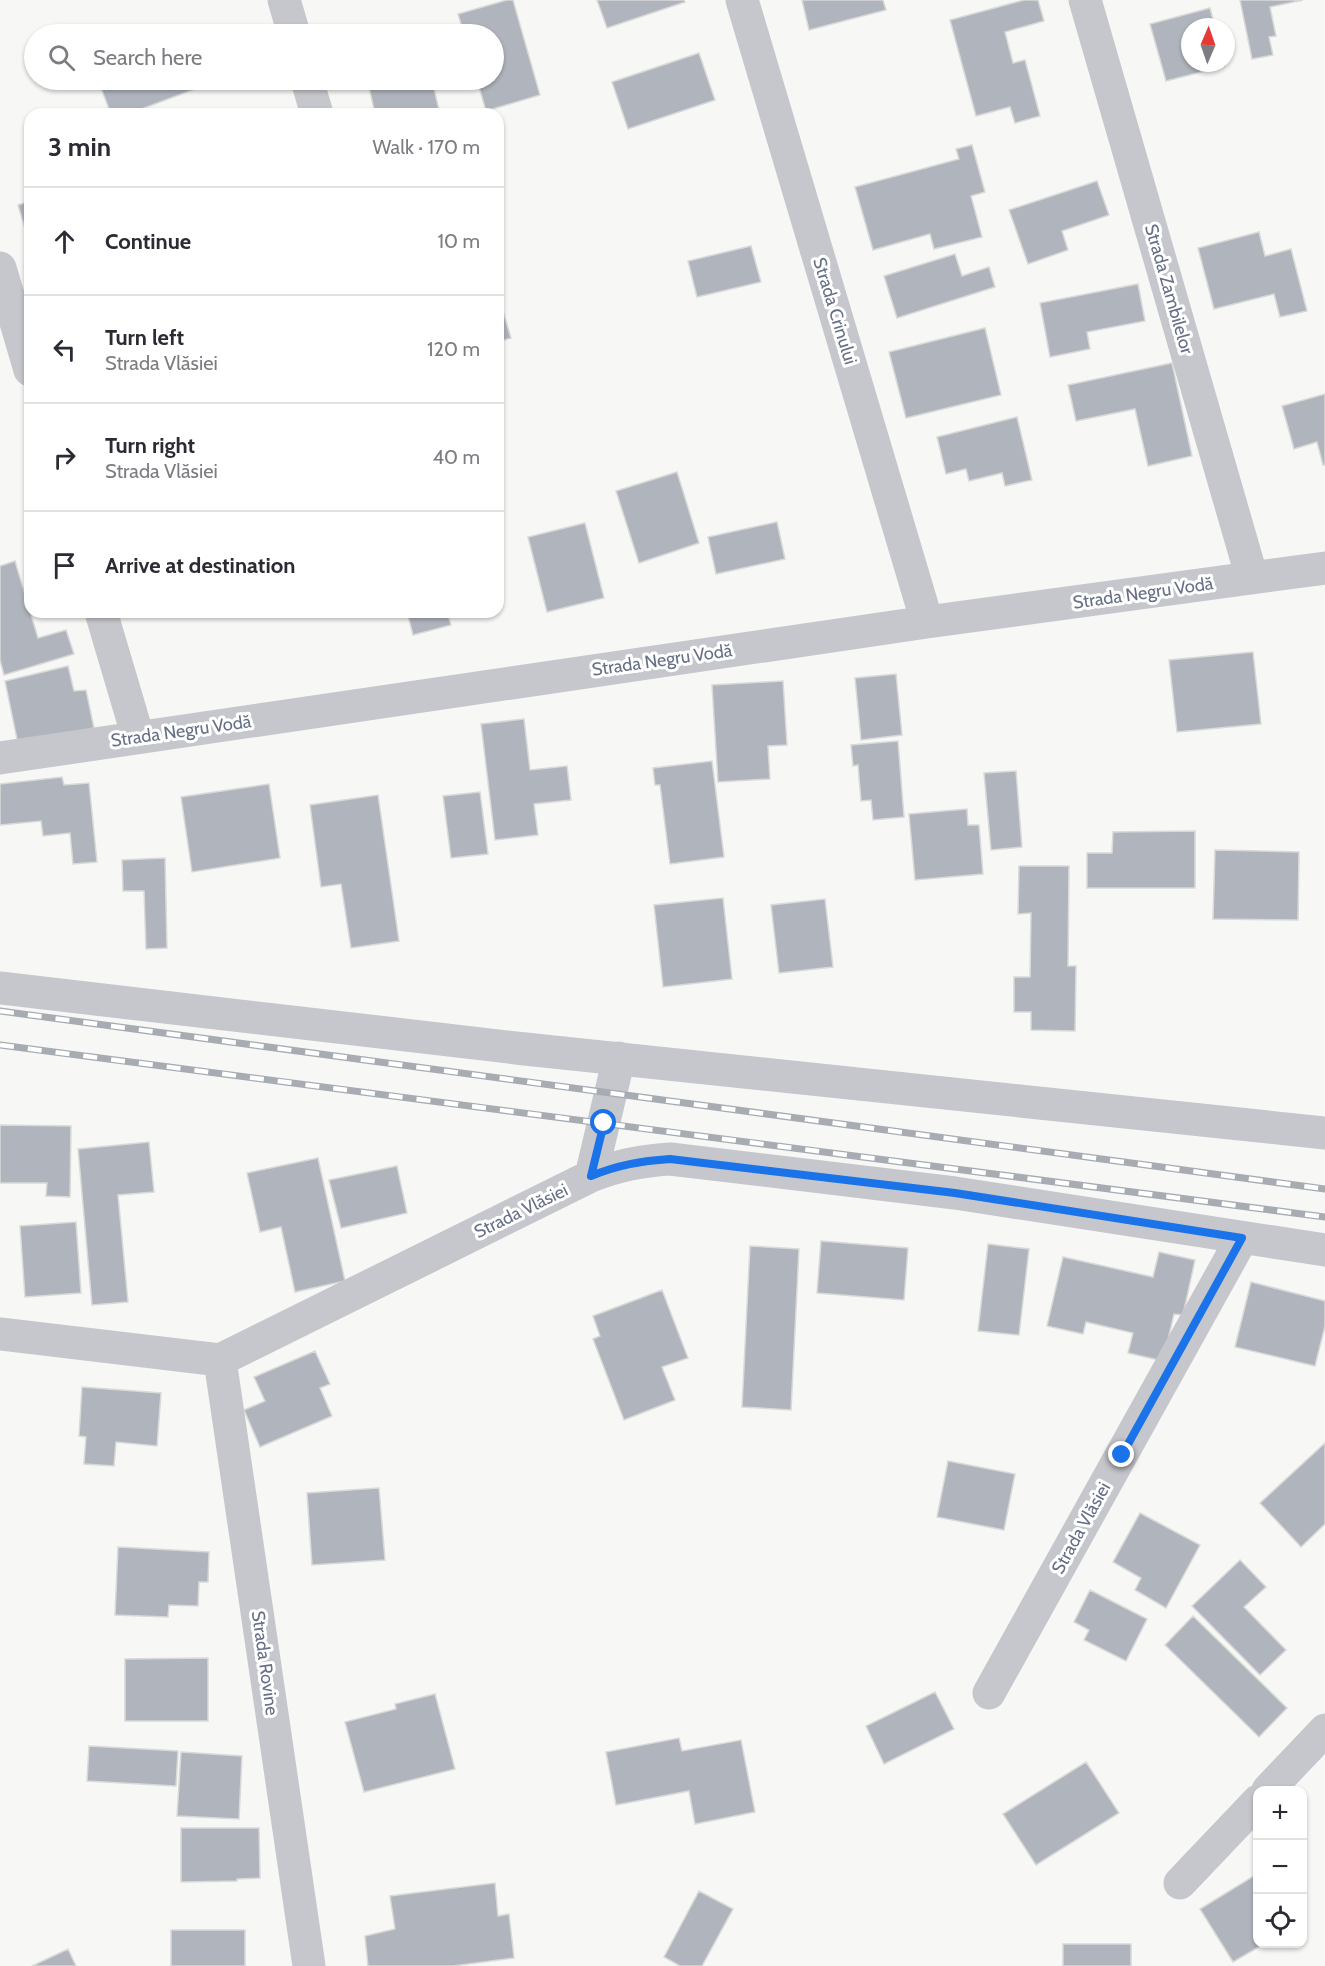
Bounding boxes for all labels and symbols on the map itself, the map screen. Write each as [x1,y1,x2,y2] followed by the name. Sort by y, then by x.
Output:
[1181,18,1235,72] north arrow
[1140,221,1198,357] street label: Strada Zambilelor
[808,255,862,367] street label: Strada Crinului
[1071,572,1215,614] street label: Strada Negru Vodă
[590,639,734,681] street label: Strada Negru Vodă
[109,710,253,752] street label: Strada Negru Vodă
[590,1109,616,1135] route start
[471,1179,571,1243] street label: Strada Vlăsiei
[1108,1441,1134,1467] route end
[1047,1478,1115,1578] street label: Strada Vlăsiei
[247,1609,283,1717] street label: Strada Rovine

